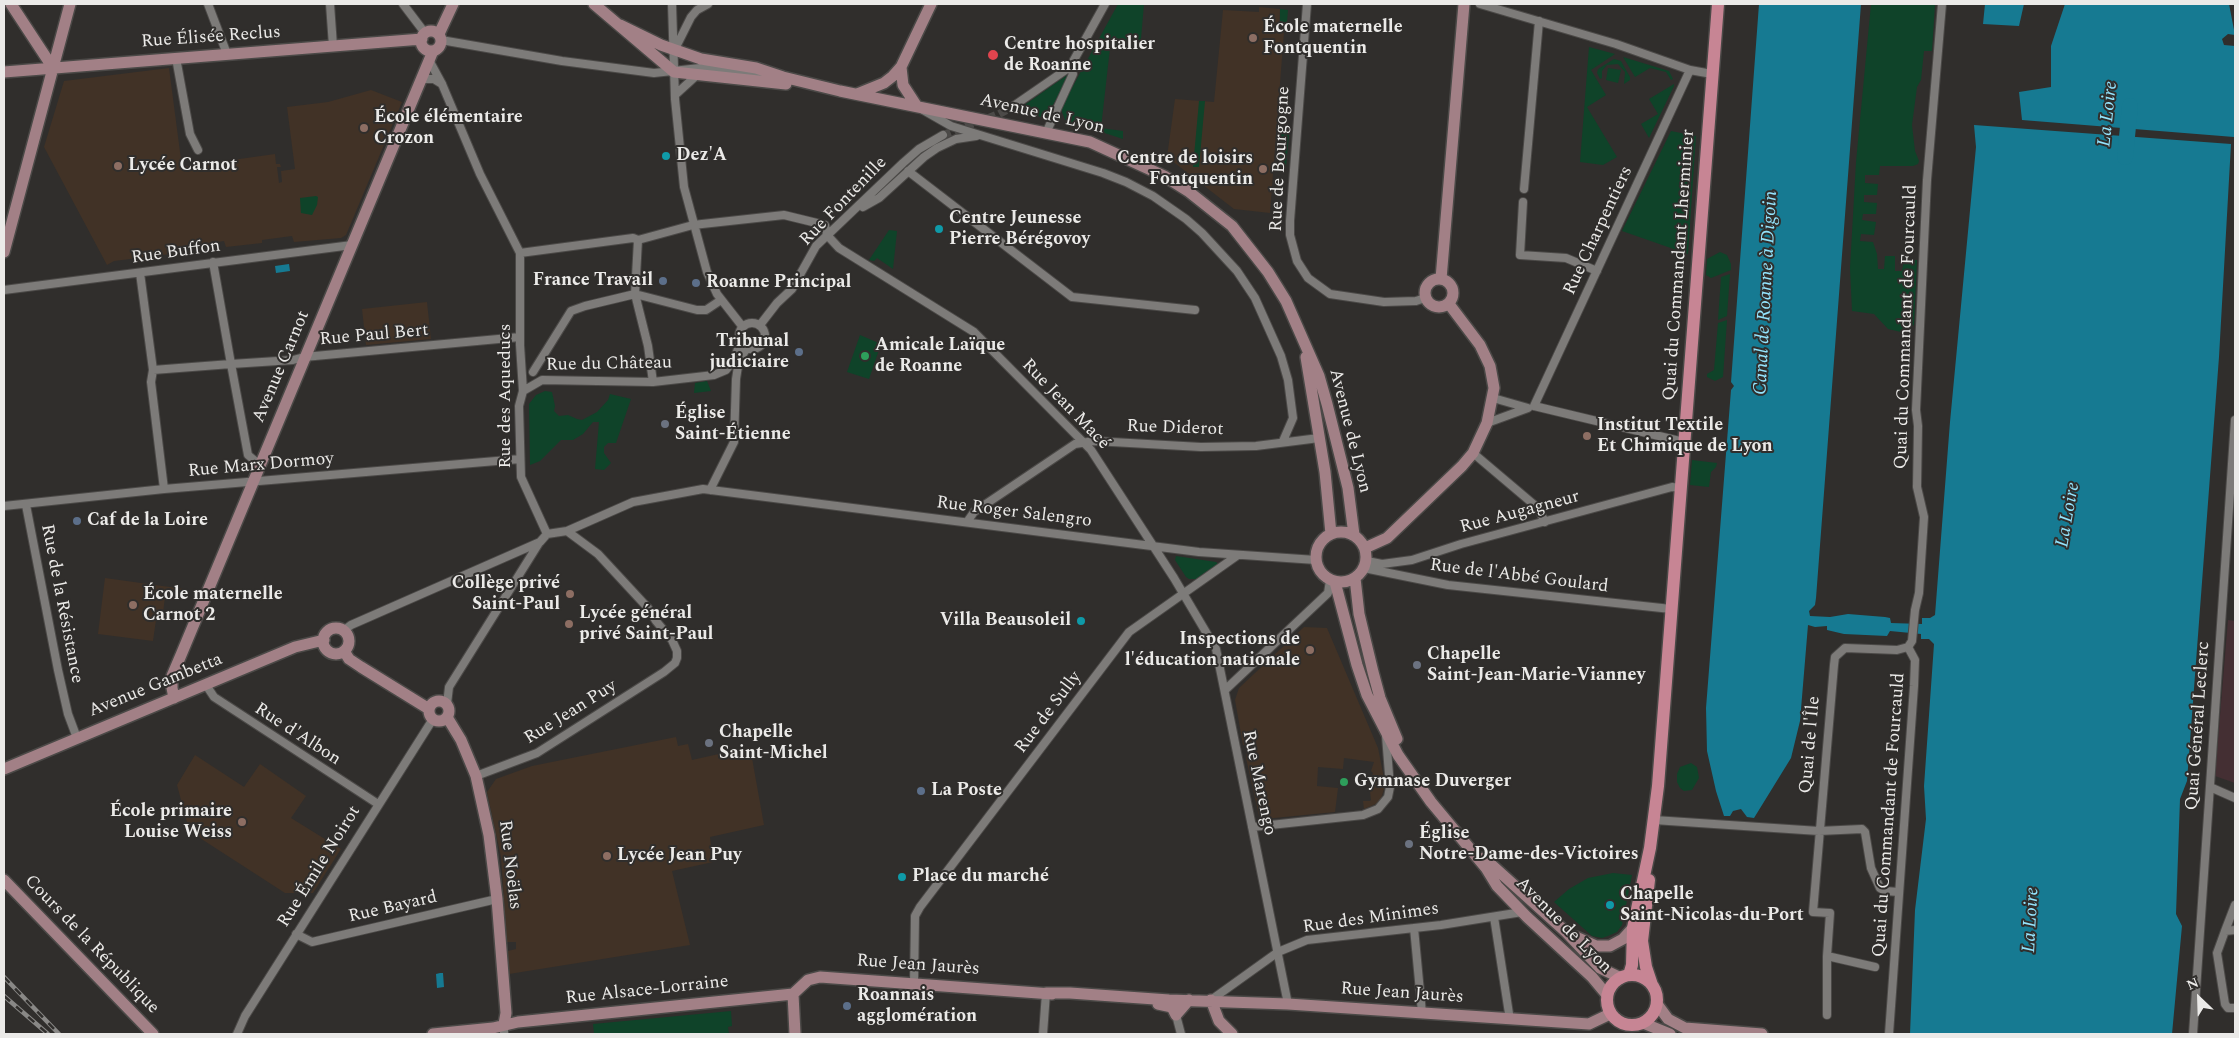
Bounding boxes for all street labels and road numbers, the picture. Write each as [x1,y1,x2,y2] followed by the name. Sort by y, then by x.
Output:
[140,22,282,54] street label: Rue Élisée Reclus
[1266,86,1296,232] street label: Rue de Bourgogne
[978,90,1106,140] street label: Avenue de Lyon
[1660,129,1700,401] street label: Quai du Commandant Lherminier
[796,153,892,251] street label: Rue Fontenille
[1560,163,1638,299] street label: Rue Charpentiers
[1891,184,1923,470] street label: Quai du Commandant de Fourcauld
[130,236,222,270] street label: Rue Buffon
[249,308,315,426] street label: Avenue Carnot
[319,320,429,352] street label: Rue Paul Bert
[495,324,517,468] street label: Rue des Aqueducs
[546,353,672,377] street label: Rue du Château
[1016,355,1114,455] street label: Rue Jean Macé
[1323,367,1375,495] street label: Avenue de Lyon
[1126,417,1224,441] street label: Rue Diderot
[187,449,335,483] street label: Rue Marx Dormoy
[1458,487,1582,539] street label: Rue Augagneur
[935,493,1093,533] street label: Rue Roger Salengro
[35,523,87,685] street label: Rue de la Résistance
[1428,555,1610,599] street label: Rue de l'Abbé Goulard
[2182,641,2216,811] street label: Quai Général Leclerc
[86,649,226,723] street label: Avenue Gambetta
[1011,668,1087,758] street label: Rue de Sully
[1869,672,1911,958] street label: Quai du Commandant de Fourcauld
[521,676,621,750] street label: Rue Jean Puy
[1796,695,1826,795] street label: Quai de l'Île
[250,699,344,771] street label: Rue d'Albon
[1236,728,1280,838] street label: Rue Marengo
[274,802,366,932] street label: Rue Émile Noirot
[493,819,525,911] street label: Rue Noëlas
[19,871,163,1019] street label: Cours de la République
[1510,873,1616,979] street label: Avenue de Lyon
[347,887,439,929] street label: Rue Bayard
[1302,899,1440,939] street label: Rue des Minimes
[856,951,980,981] street label: Rue Jean Jaurès
[564,972,730,1010] street label: Rue Alsace-Lorraine
[1340,979,1464,1009] street label: Rue Jean Jaurès

